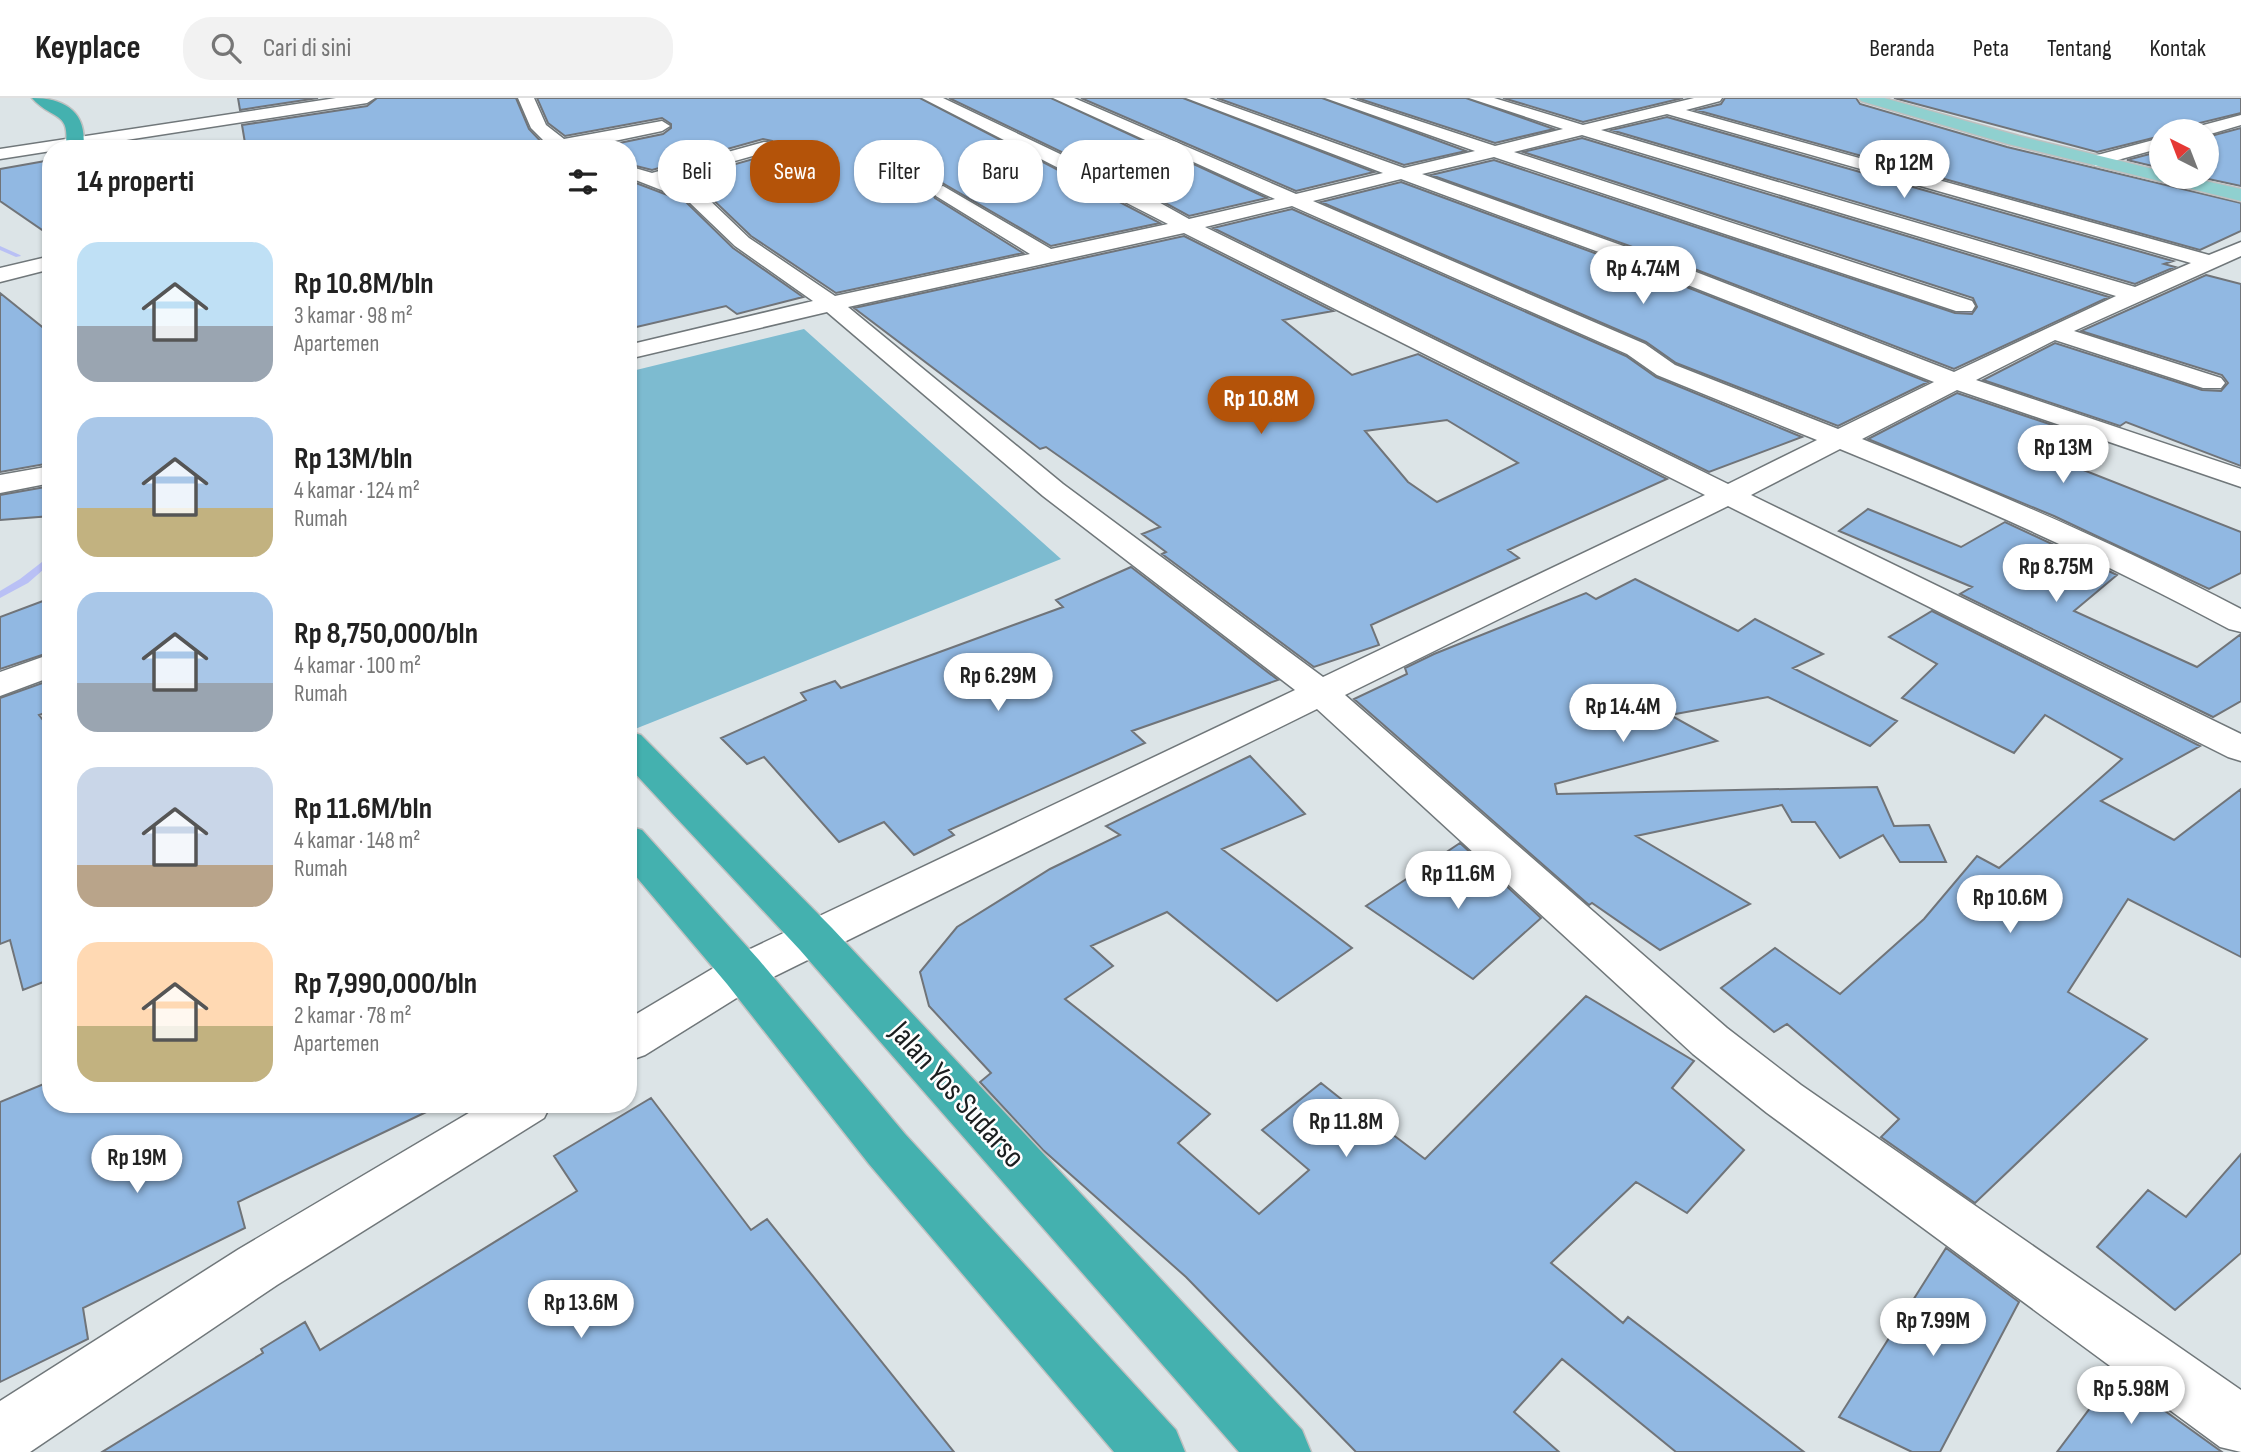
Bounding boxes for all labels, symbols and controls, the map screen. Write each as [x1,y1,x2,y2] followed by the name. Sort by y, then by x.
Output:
[183,17,673,80] search box
[35,28,141,68] text: Keyplace
[207,29,245,67] icon: search
[263,33,351,64] text: Cari di sini
[1869,34,1935,63] text: Beranda
[1973,34,2009,63] text: Peta
[2047,34,2112,63] text: Tentang
[2150,34,2206,63] text: Kontak
[2149,119,2219,189] north arrow
[2149,119,2219,189] map controls
[658,140,736,203] chip: Beli
[750,140,840,203] chip: Sewa
[854,140,944,203] chip: Filter
[958,140,1043,203] chip: Baru
[1057,140,1194,203] chip: Apartemen
[1847,140,1961,200] pin: Rp 12M
[1875,149,1933,177] text: Rp 12M
[564,163,602,201] icon: filters
[77,164,194,200] text: 14 properti
[1571,246,1715,306] pin: Rp 4.74M
[1606,255,1680,283] text: Rp 4.74M
[294,266,434,302] text: Rp 10.8M/bln
[133,270,217,354] icon: home
[294,302,413,330] text: 3 kamar · 98 m²
[294,330,379,358] text: Apartemen
[1189,376,1333,436] pin: Rp 10.8M
[1224,385,1298,413] text: Rp 10.8M
[2006,426,2120,485] pin: Rp 13M
[2034,434,2092,462] text: Rp 13M
[294,441,413,477] text: Rp 13M/bln
[133,445,217,529] icon: home
[294,477,420,505] text: 4 kamar · 124 m²
[294,505,348,533] text: Rumah
[1984,545,2128,604] pin: Rp 8.75M
[2019,553,2093,581] text: Rp 8.75M
[294,616,478,652] text: Rp 8,750,000/bln
[133,620,217,704] icon: home
[294,652,421,680] text: 4 kamar · 100 m²
[926,654,1070,713] pin: Rp 6.29M
[960,662,1036,690] text: Rp 6.29M
[294,680,348,708] text: Rumah
[1551,684,1695,744] pin: Rp 14.4M
[1585,693,1661,721] text: Rp 14.4M
[294,791,432,827] text: Rp 11.6M/bln
[133,795,217,879] icon: home
[294,827,420,855] text: 4 kamar · 148 m²
[1386,852,1530,911] pin: Rp 11.6M
[294,855,348,883] text: Rumah
[1421,860,1495,888] text: Rp 11.6M
[1938,876,2082,935] pin: Rp 10.6M
[1973,884,2047,912] text: Rp 10.6M
[294,966,477,1002] text: Rp 7,990,000/bln
[133,970,217,1054] icon: home
[294,1002,412,1030] text: 2 kamar · 78 m²
[880,1013,1033,1176] street label: Jalan Yos Sudarso
[294,1030,379,1058] text: Apartemen
[1274,1100,1418,1159] pin: Rp 11.8M
[1309,1108,1383,1136] text: Rp 11.8M
[80,1136,194,1195] pin: Rp 19M
[107,1144,167,1172] text: Rp 19M
[509,1280,653,1340] pin: Rp 13.6M
[544,1289,618,1317] text: Rp 13.6M
[1861,1298,2005,1358] pin: Rp 7.99M
[1896,1307,1970,1335] text: Rp 7.99M
[2059,1366,2203,1426] pin: Rp 5.98M
[2093,1375,2169,1403] text: Rp 5.98M

